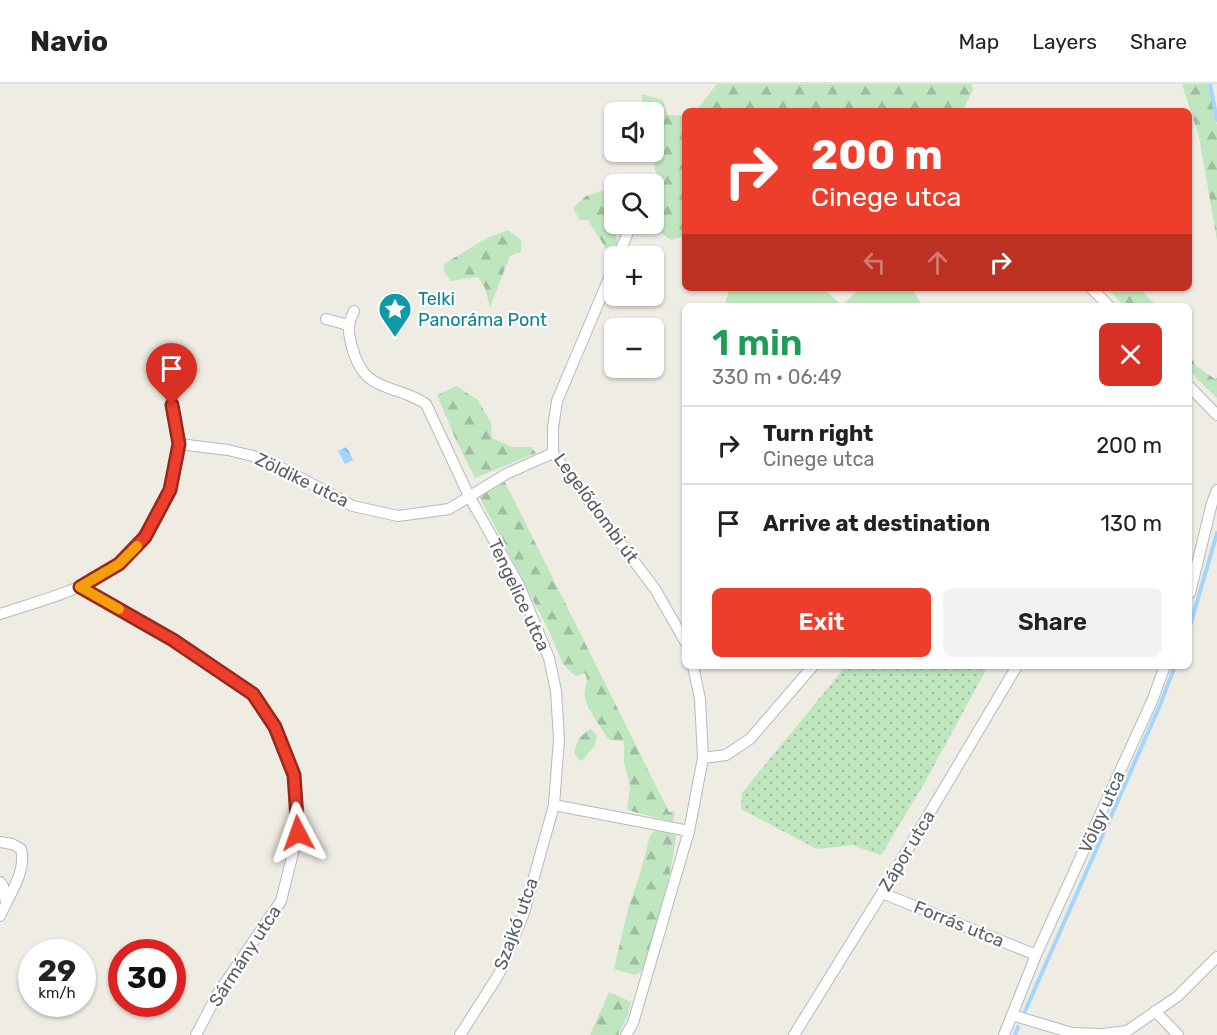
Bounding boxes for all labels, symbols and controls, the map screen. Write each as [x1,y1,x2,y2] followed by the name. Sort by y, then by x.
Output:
[30,25,108,58] text: Navio
[958,29,999,54] text: Map
[1032,29,1097,54] text: Layers
[1130,29,1187,54] text: Share
[604,102,664,378] map controls
[604,102,664,162] button: sound
[811,130,943,180] text: 200 m
[712,132,790,210] icon: right
[604,174,664,234] button: search
[811,181,961,213] text: Cinege utca
[604,246,664,306] button: +
[858,246,891,279] icon: left
[921,246,954,279] icon: ahead
[984,246,1017,279] icon: right
[418,288,547,331] place label: Telki Panoráma Pont
[377,291,413,338] place icon: Telki Panoráma Pont
[604,318,664,378] button: −
[712,321,803,364] text: 1 min
[1099,323,1162,386] button: close
[146,343,197,405] pin
[155,352,188,385] icon: arrive
[712,365,842,389] text: 330 m · 06:49
[763,420,873,447] text: Turn right
[712,429,745,462] icon: right
[1096,432,1162,459] text: 200 m
[763,447,874,471] text: Cinege utca
[252,448,352,512] street label: Zöldike utca
[549,449,643,567] street label: Legelődombi út
[712,507,745,540] icon: arrive
[763,510,990,537] text: Arrive at destination
[1100,510,1162,537] text: 130 m
[483,535,555,655] street label: Tengelice utca
[712,588,931,657] button: Exit
[943,588,1162,657] button: Share
[1074,767,1130,857] street label: Völgy utca
[266,801,330,865] position arrow
[874,807,940,895] street label: Zápor utca
[489,875,543,973] street label: Szajkó utca
[911,896,1007,952] street label: Forrás utca
[204,901,286,1011] street label: Sármány utca
[108,939,186,1017] speed limit sign: 30
[38,953,76,989] text: 29
[38,984,76,1002] text: km/h

